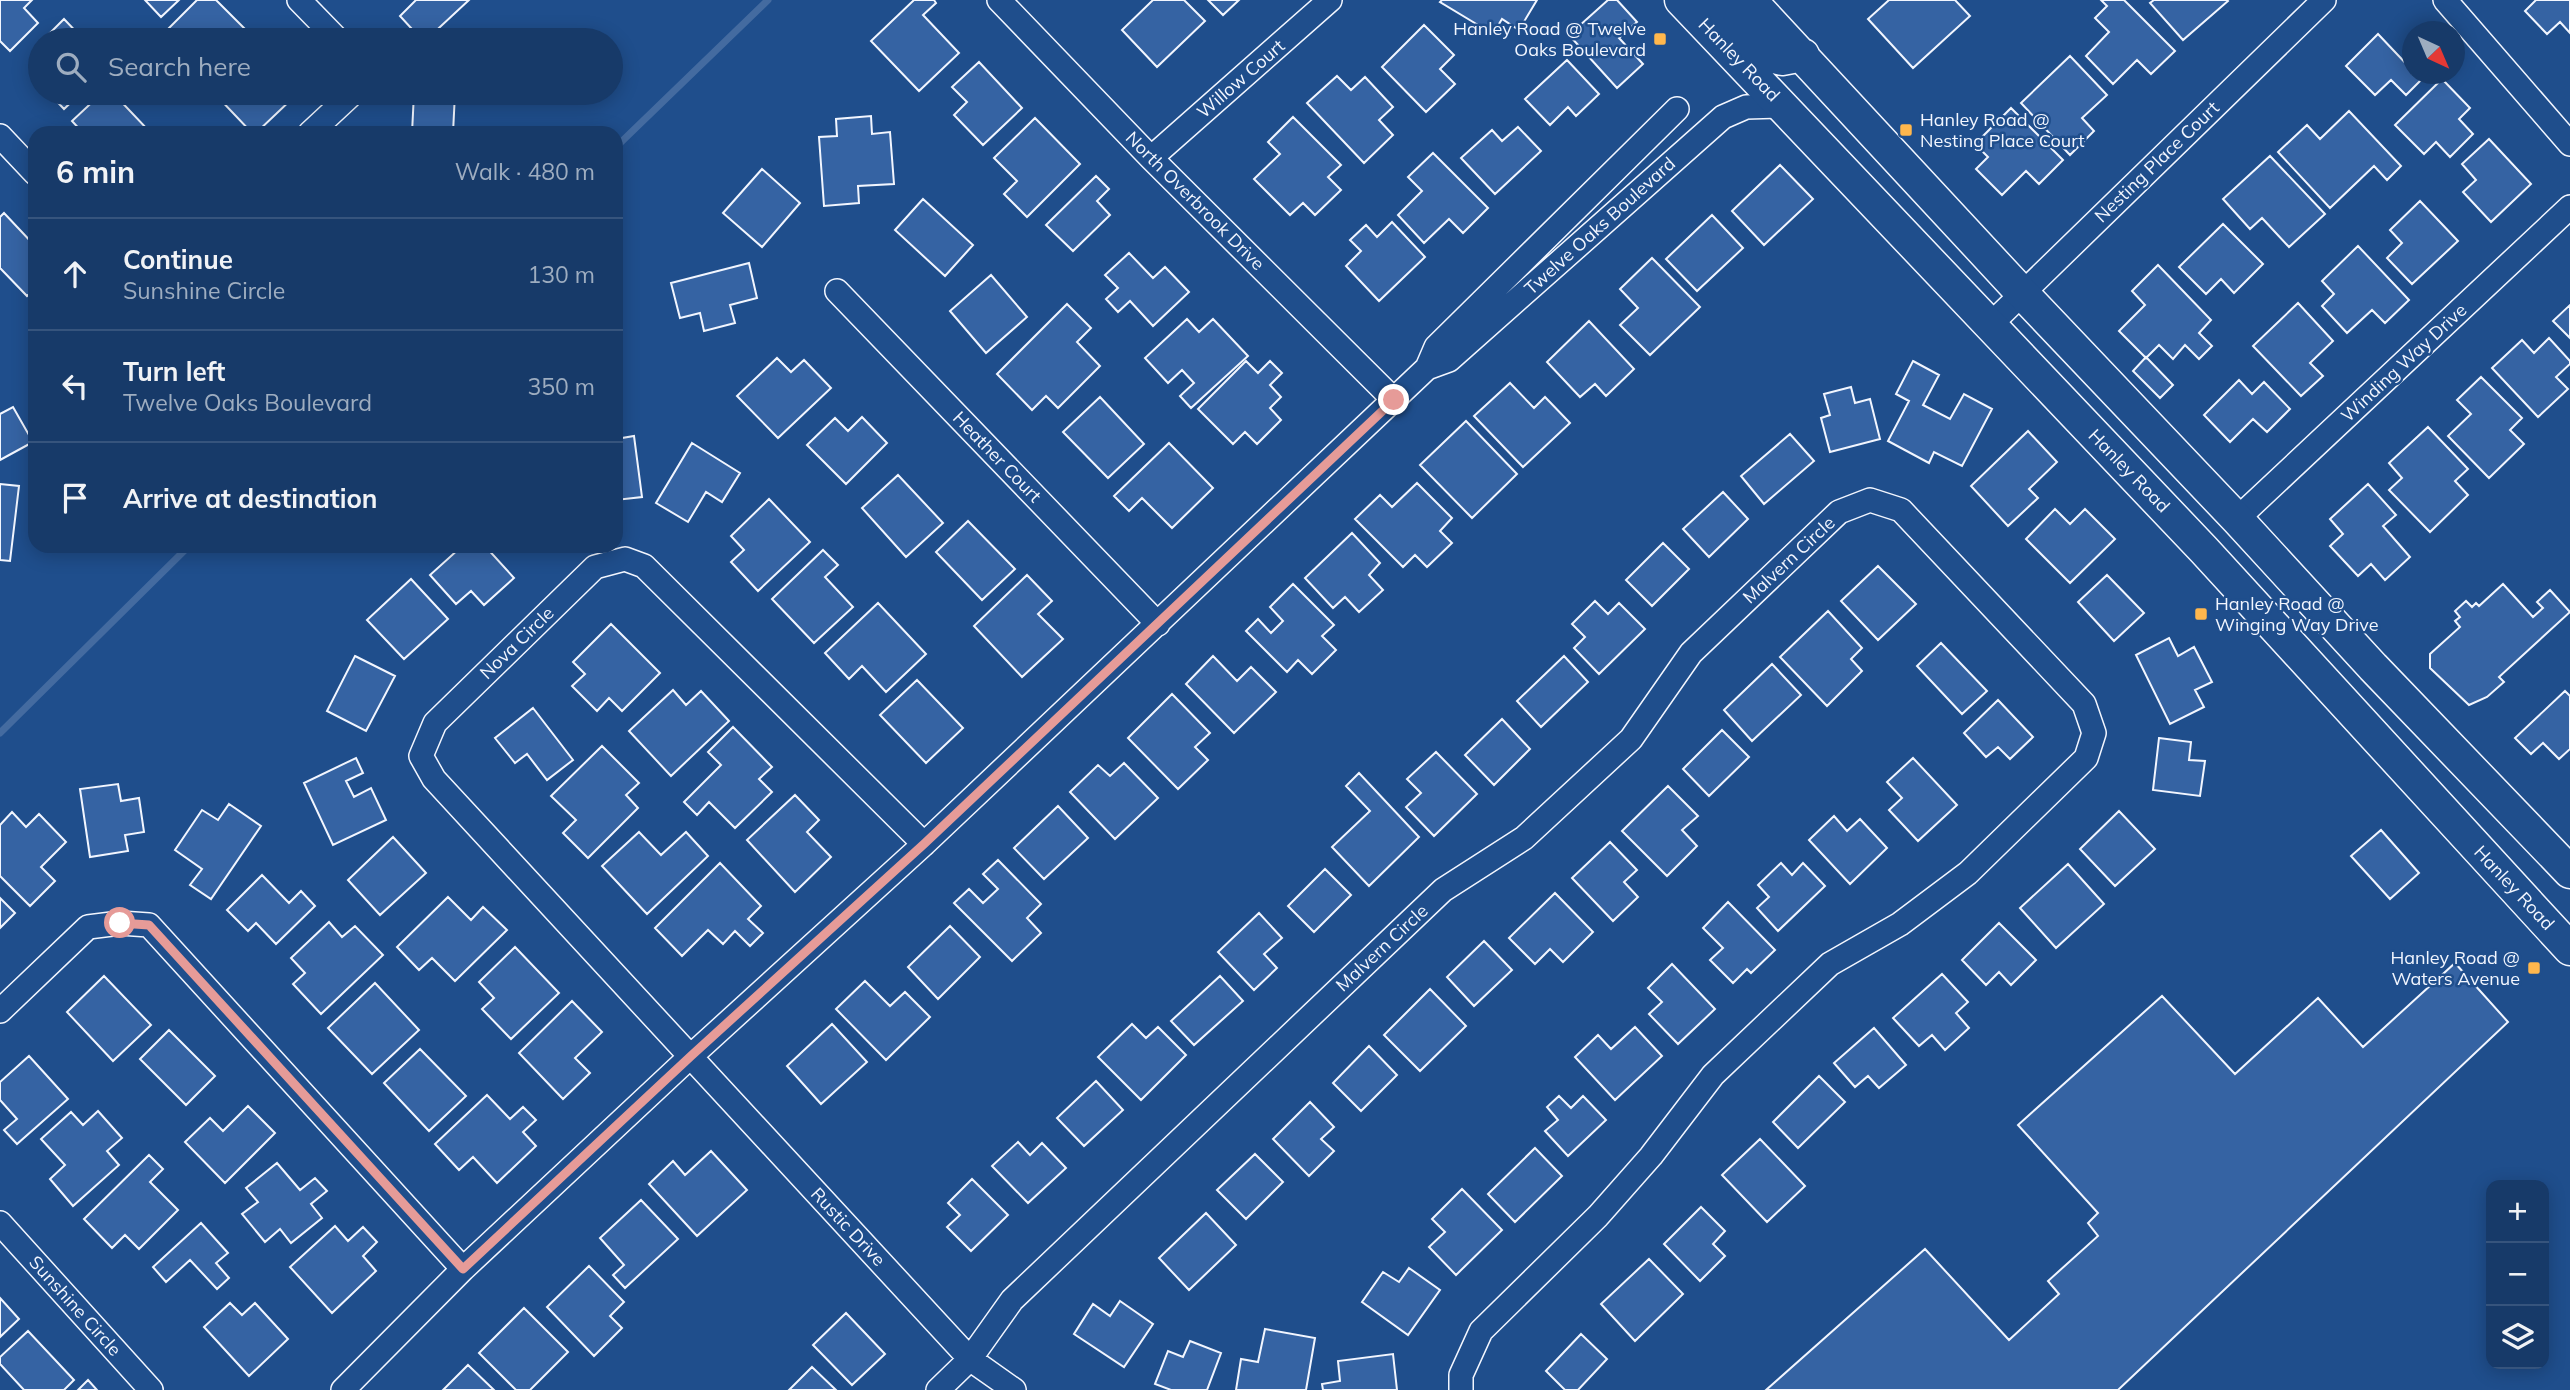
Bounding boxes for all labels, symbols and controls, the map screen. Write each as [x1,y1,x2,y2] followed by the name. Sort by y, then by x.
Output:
[1694,13,1785,106] street label: Hanley Road
[1453,17,1646,61] place label: Hanley Road @ Twelve Oaks Boulevard
[2402,21,2465,84] north arrow
[28,28,623,105] search box
[1652,31,1668,47] marker: Hanley Road @ Twelve Oaks Boulevard
[1192,34,1289,123] street label: Willow Court
[52,48,90,86] icon: search
[108,50,251,83] text: Search here
[2090,96,2224,227] street label: Nesting Place Court
[1920,108,2084,152] place label: Hanley Road @ Nesting Place Court
[1898,122,1914,138] marker: Hanley Road @ Nesting Place Court
[1121,126,1270,275] street label: North Overbrook Drive
[1520,152,1680,299] street label: Twelve Oaks Boulevard
[56,153,135,191] text: 6 min
[455,157,595,186] text: Walk · 480 m
[123,243,233,276] text: Continue
[56,255,94,293] icon: ahead
[527,260,595,289] text: 130 m
[123,276,285,305] text: Sunshine Circle
[2336,298,2471,427] street label: Winding Way Drive
[123,355,225,388] text: Turn left
[56,367,94,405] icon: left
[527,372,595,401] text: 350 m
[1378,384,1409,415] route end
[123,388,372,417] text: Twelve Oaks Boulevard
[948,406,1047,507] street label: Heather Court
[2084,424,2175,517] street label: Hanley Road
[56,479,94,517] icon: arrive
[123,482,378,515] text: Arrive at destination
[1738,511,1839,608] street label: Malvern Circle
[2215,592,2379,636] place label: Hanley Road @ Winging Way Drive
[475,602,559,684] street label: Nova Circle
[2193,606,2209,622] marker: Hanley Road @ Winging Way Drive
[2469,841,2559,935] street label: Hanley Road
[1331,899,1432,996] street label: Malvern Circle
[104,907,135,938] route start
[2390,946,2520,990] place label: Hanley Road @ Waters Avenue
[2526,960,2542,976] marker: Hanley Road @ Waters Avenue
[2486,1180,2549,1369] map controls
[2486,1180,2549,1243] button: +
[806,1182,891,1271] street label: Rustic Drive
[2486,1243,2549,1306] button: −
[24,1251,126,1361] street label: Sunshine Circle
[2486,1306,2549,1369] button: layers

